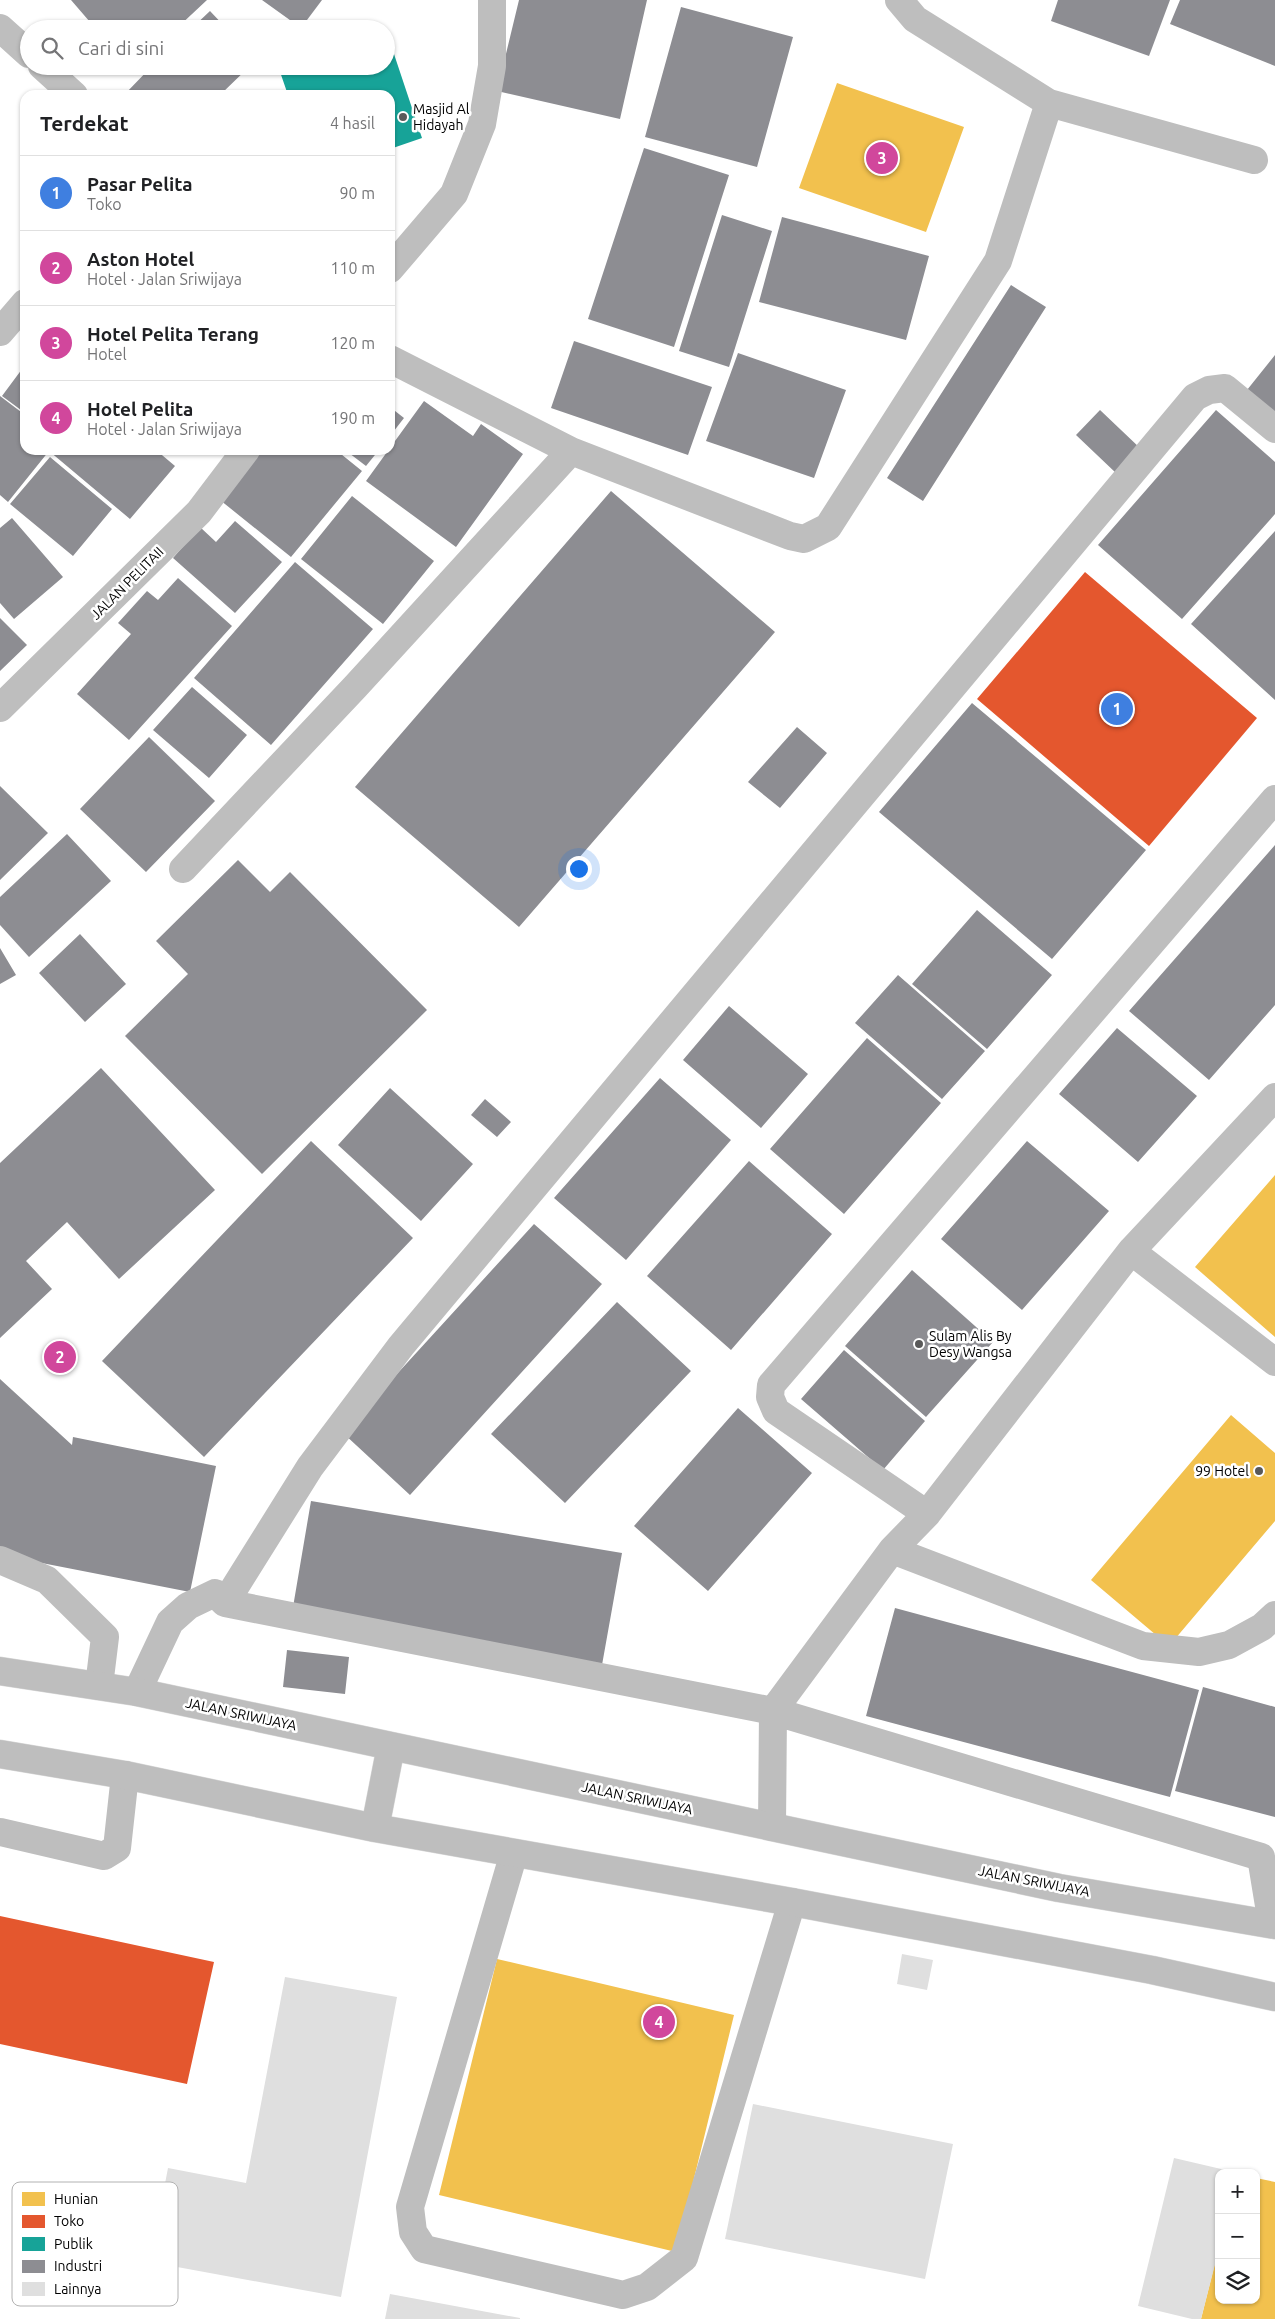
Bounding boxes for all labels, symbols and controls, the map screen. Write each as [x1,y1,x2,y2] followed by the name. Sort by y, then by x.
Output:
[20,20,395,75] search box
[38,34,66,62] icon: search
[78,37,164,59] text: Cari di sini
[413,101,470,133] place label: Masjid Al Hidayah
[40,111,128,135] text: Terdekat
[397,111,409,123] marker: Masjid Al Hidayah
[330,114,375,132] text: 4 hasil
[866,139,898,177] pin: 3
[87,173,193,195] text: Pasar Pelita
[51,184,61,202] text: 1
[339,184,375,202] text: 90 m
[87,195,122,213] text: Toko
[87,248,194,270] text: Aston Hotel
[51,259,61,277] text: 2
[330,259,375,277] text: 110 m
[87,270,242,288] text: Hotel · Jalan Sriwijaya
[87,323,259,345] text: Hotel Pelita Terang
[51,334,61,352] text: 3
[330,334,375,352] text: 120 m
[87,345,127,363] text: Hotel
[87,398,193,420] text: Hotel Pelita
[51,409,61,427] text: 4
[330,409,375,427] text: 190 m
[87,420,242,438] text: Hotel · Jalan Sriwijaya
[87,543,167,623] street label: JALAN PELITAII
[1101,690,1133,728] pin: 1
[566,856,592,882] your location
[929,1328,1012,1360] place label: Sulam Alis By Desy Wangsa
[44,1338,76,1376] pin: 2
[913,1338,925,1350] marker: Sulam Alis By Desy Wangsa
[1195,1463,1249,1479] place label: 99 Hotel
[1253,1465,1265,1477] marker: 99 Hotel
[184,1694,298,1734] street label: JALAN SRIWIJAYA
[580,1778,694,1818] street label: JALAN SRIWIJAYA
[977,1862,1091,1900] street label: JALAN SRIWIJAYA
[643,2003,675,2041] pin: 4
[1215,2169,1260,2304] map controls
[1215,2169,1260,2214] button: +
[12,2182,178,2306] legend
[54,2191,98,2207] text: Hunian
[54,2213,84,2229] text: Toko
[1215,2214,1260,2259] button: −
[54,2236,93,2252] text: Publik
[54,2258,102,2274] text: Industri
[1215,2259,1260,2304] button: layers
[54,2281,102,2297] text: Lainnya

